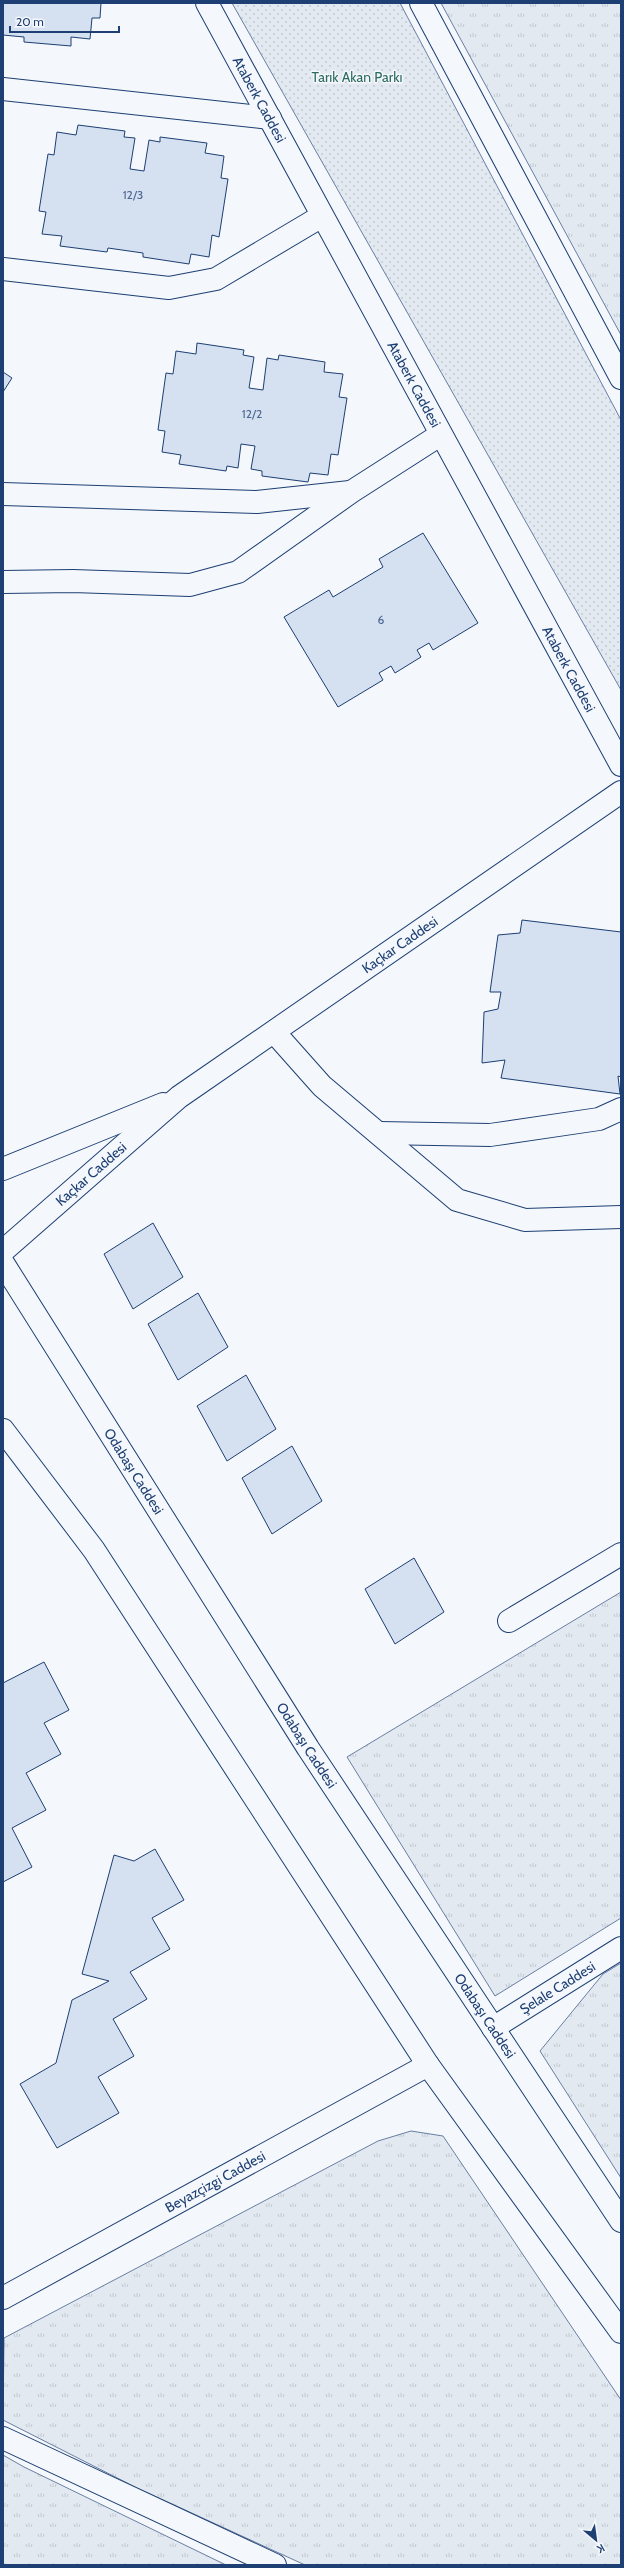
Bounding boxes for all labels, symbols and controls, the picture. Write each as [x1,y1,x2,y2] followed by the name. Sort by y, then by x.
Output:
[10,8,119,34] scale bar
[16,14,44,29] text: 20 m
[229,53,290,146] street label: Ataberk Caddesi
[312,68,402,86] park label: Tarık Akan Parkı
[123,187,143,202] house number: 12/3
[384,338,445,431] street label: Ataberk Caddesi
[242,406,262,421] house number: 12/2
[378,612,385,627] house number: 6
[538,623,600,715] street label: Ataberk Caddesi
[358,912,441,977] street label: Kaçkar Caddesi
[52,1138,130,1210] street label: Kaçkar Caddesi
[100,1425,168,1518] street label: Odabaşı Caddesi
[273,1699,341,1792] street label: Odabaşı Caddesi
[516,1957,599,2018] street label: Şelale Caddesi
[450,1970,520,2062] street label: Odabaşı Caddesi
[162,2147,269,2216] street label: Beyazçizgi Caddesi
[576,2520,616,2560] north arrow
[594,2541,607,2557] text: K

